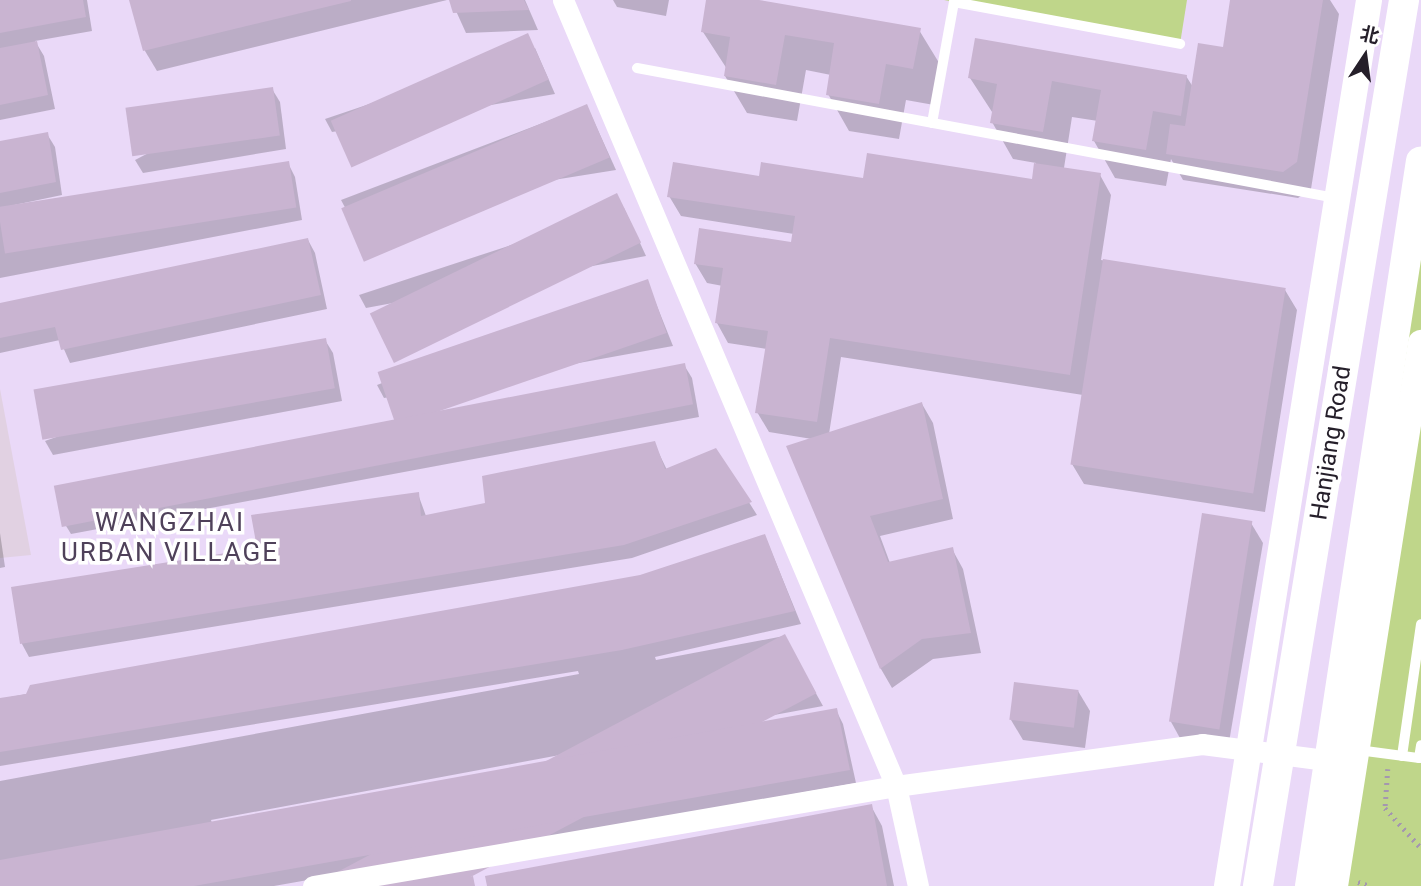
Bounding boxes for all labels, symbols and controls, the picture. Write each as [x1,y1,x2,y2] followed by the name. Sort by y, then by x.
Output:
[1330,21,1400,91] north arrow
[1358,22,1382,48] text: 北
[1305,364,1357,522] street label: Hanjiang Road
[63,507,277,568] district label: WANGZHAI URBAN VILLAGE

